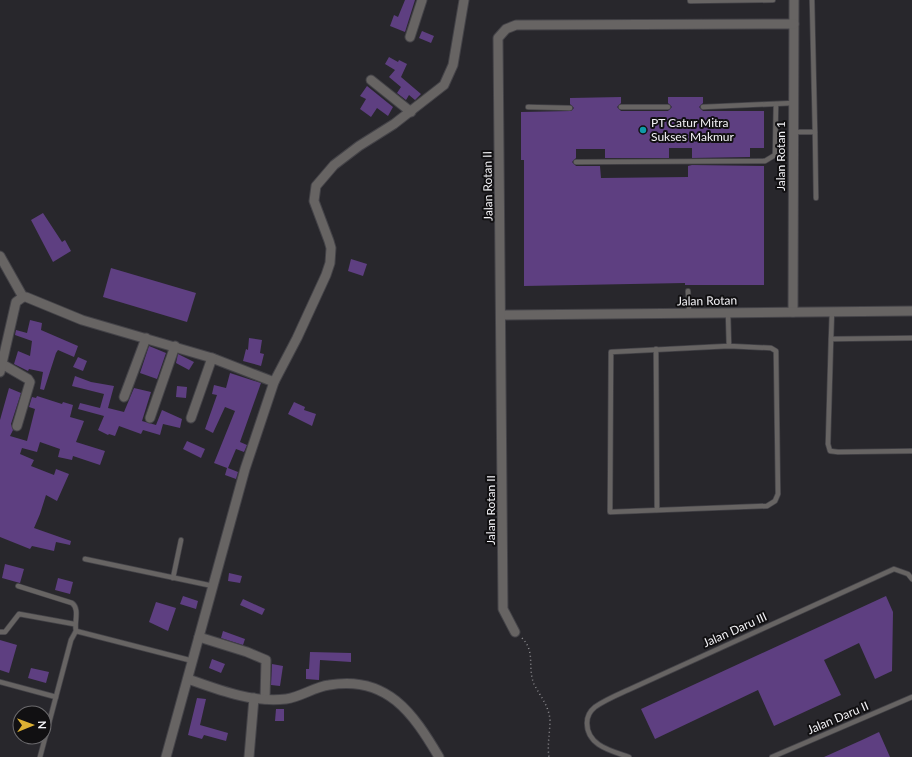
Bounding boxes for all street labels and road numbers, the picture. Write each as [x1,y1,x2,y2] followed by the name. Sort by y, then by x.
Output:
[773,121,788,191] street label: Jalan Rotan 1
[479,151,496,221] street label: Jalan Rotan II
[677,292,737,309] street label: Jalan Rotan
[483,475,498,545] street label: Jalan Rotan II
[700,609,769,650] street label: Jalan Daru III
[805,698,871,737] street label: Jalan Daru II

